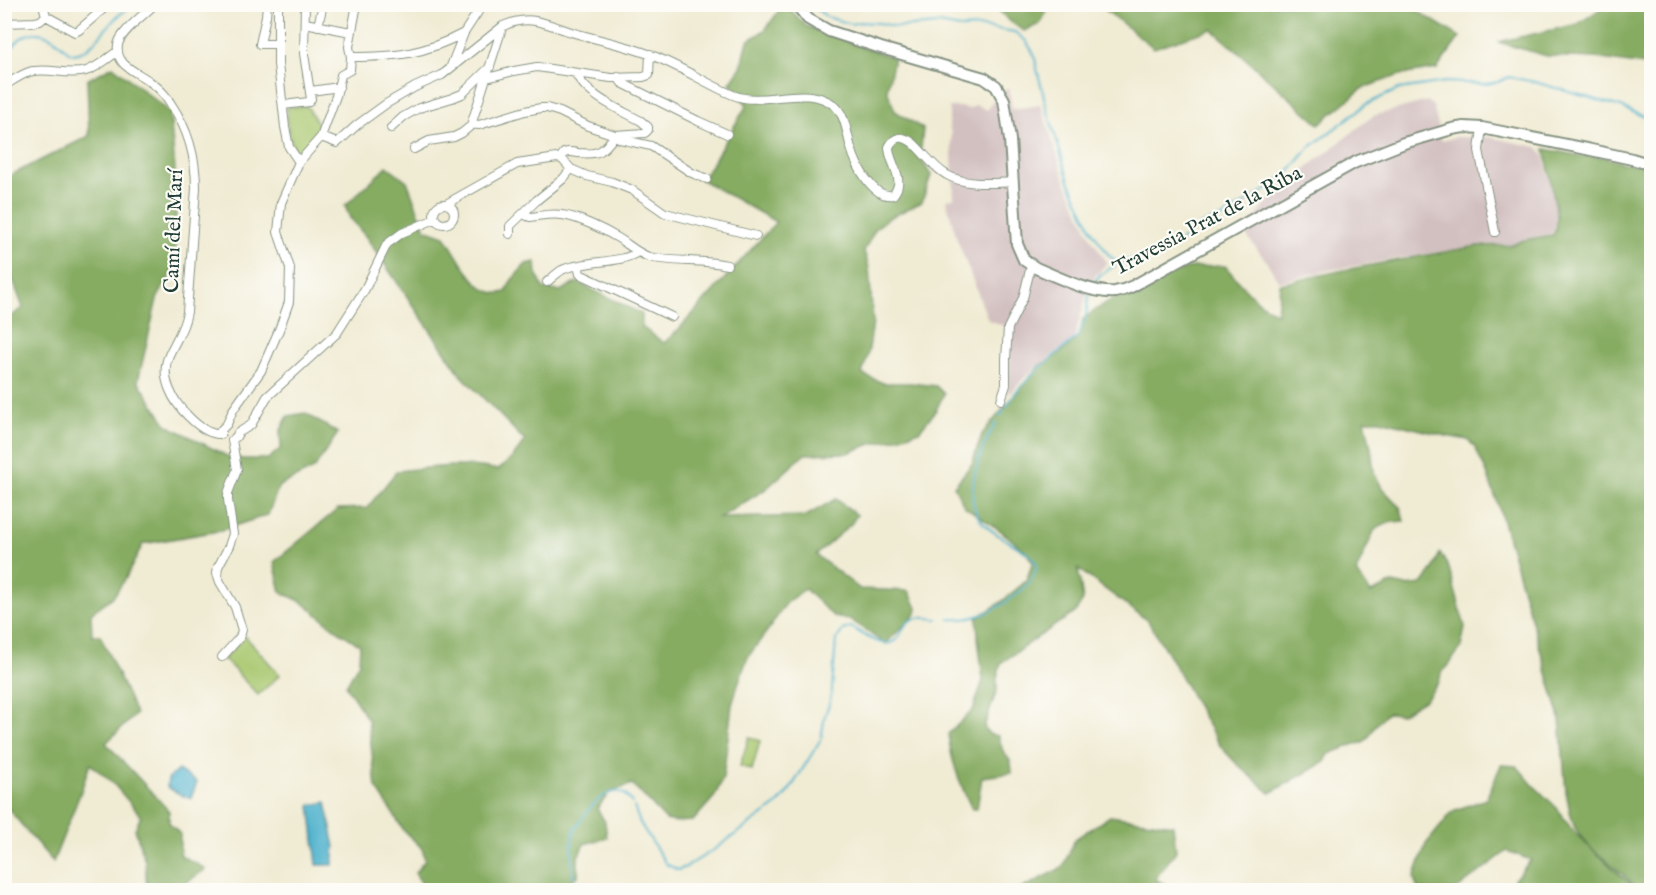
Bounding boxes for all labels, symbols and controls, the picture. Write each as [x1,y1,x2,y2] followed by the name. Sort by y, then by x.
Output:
[1108,160,1308,283] street label: Travessia Prat de la Riba
[159,167,190,293] street label: Camí del Marí

